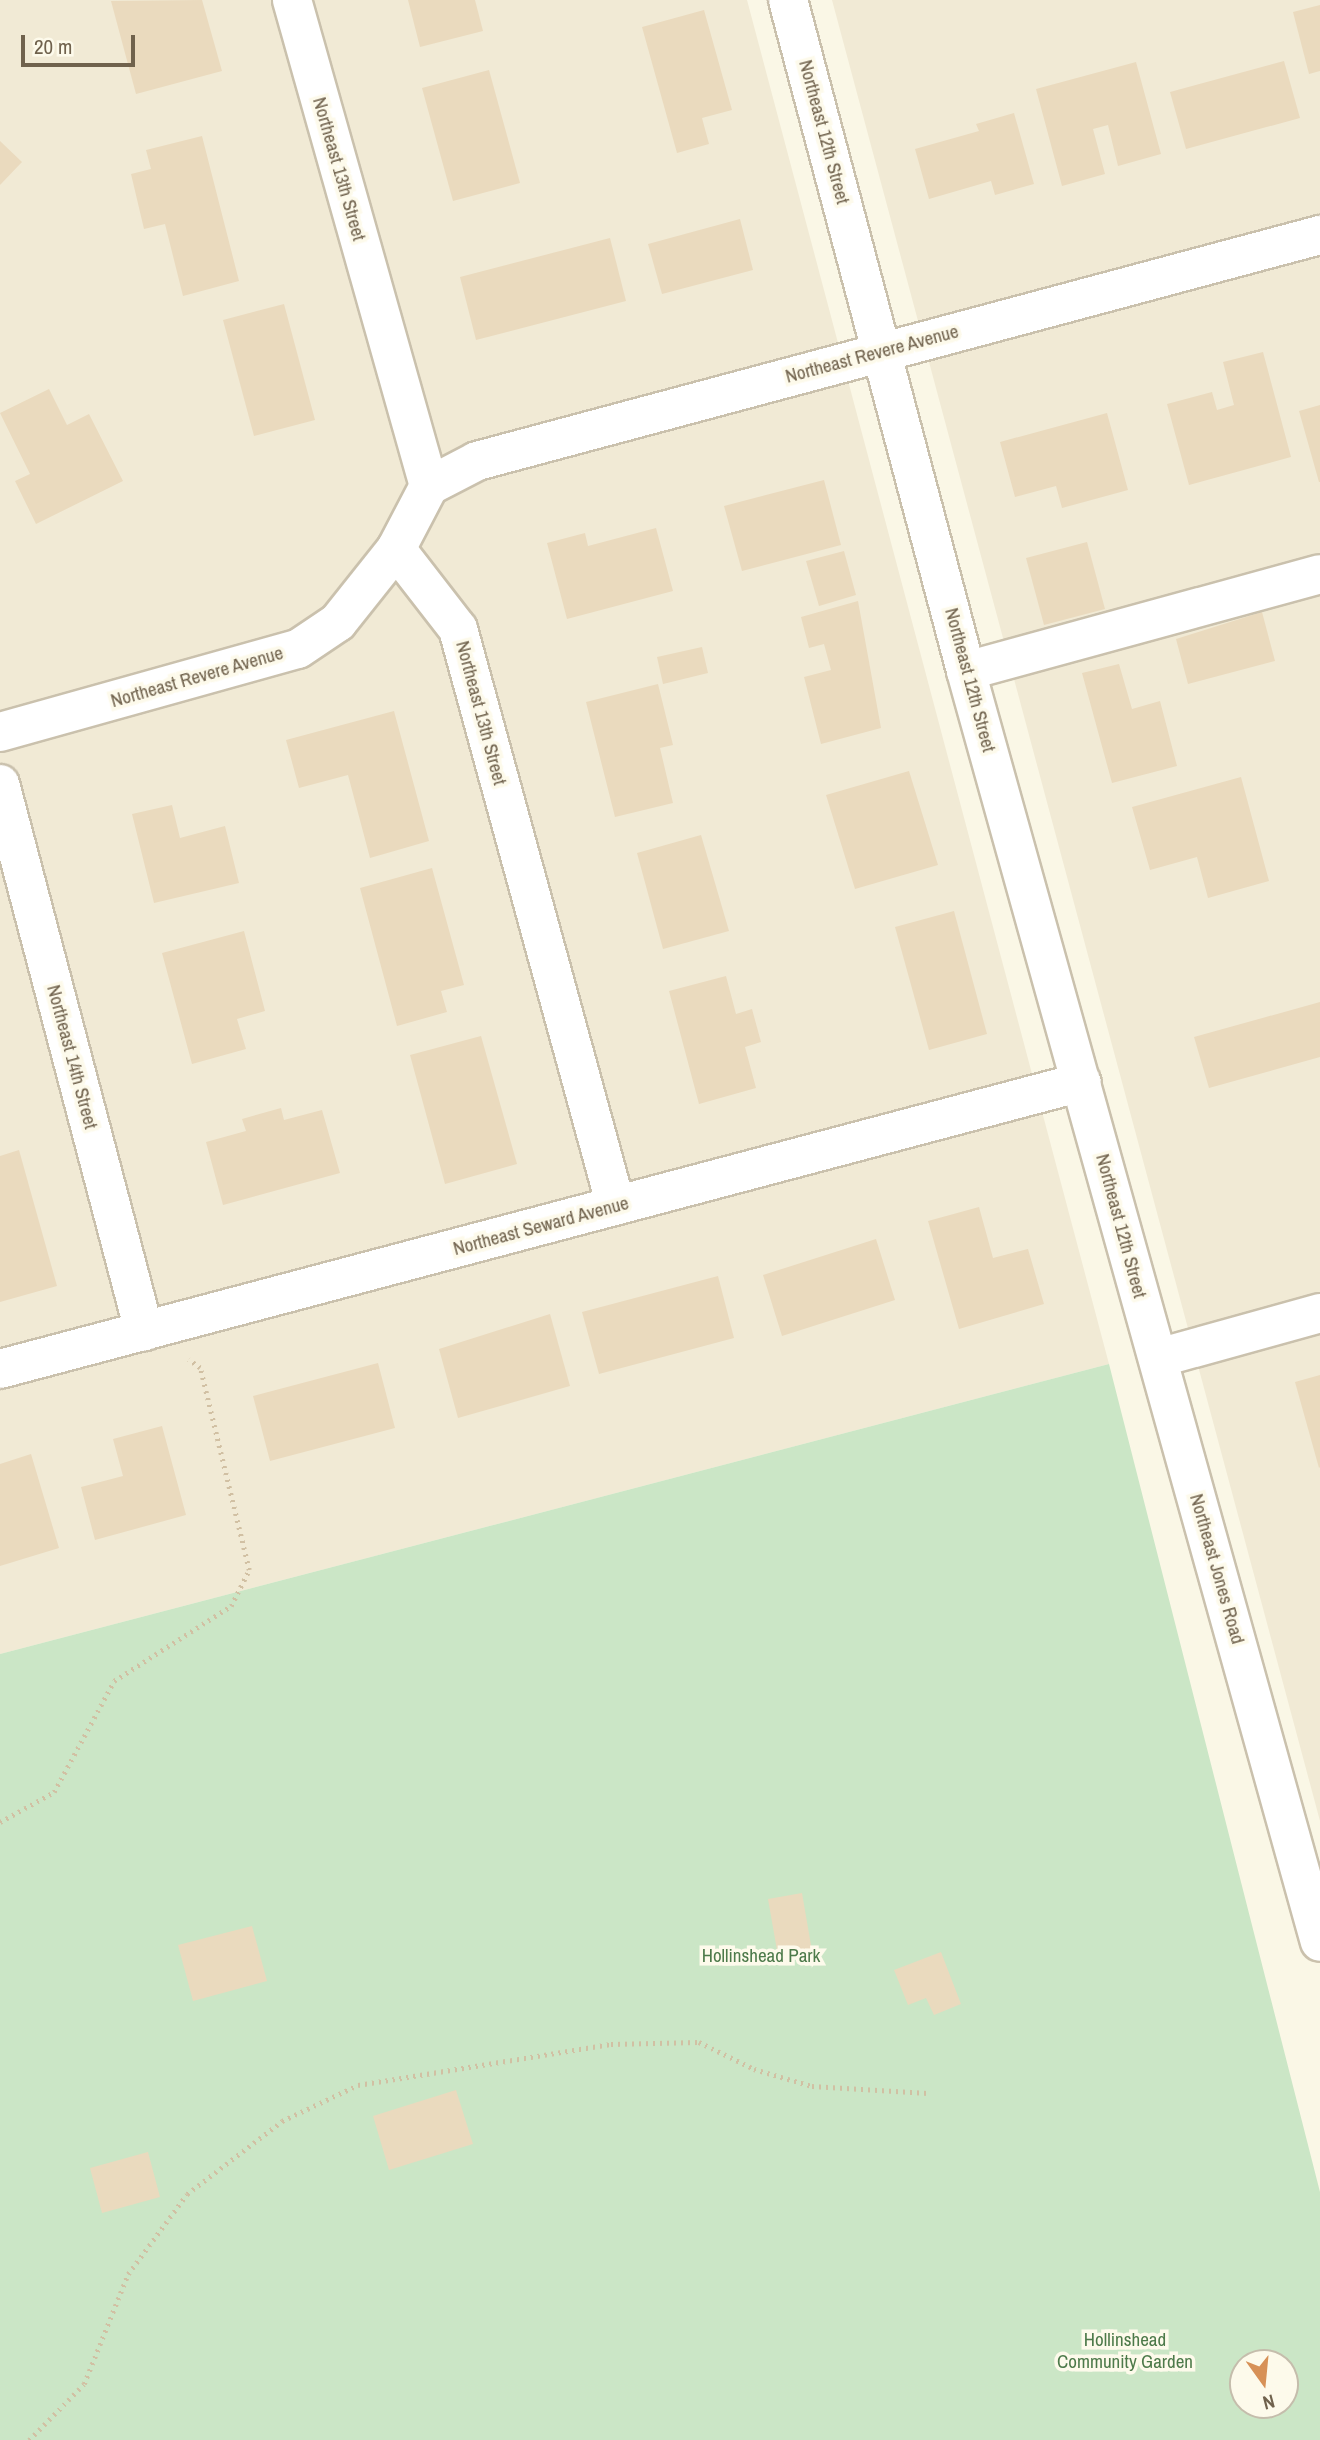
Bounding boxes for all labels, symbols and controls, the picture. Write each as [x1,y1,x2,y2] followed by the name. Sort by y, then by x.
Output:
[24,21,138,65] scale bar
[34,32,72,61] text: 20 m
[794,58,854,206] street label: Northeast 12th Street
[308,95,370,243] street label: Northeast 13th Street
[783,320,961,388] street label: Northeast Revere Avenue
[940,606,1000,754] street label: Northeast 12th Street
[451,639,511,787] street label: Northeast 13th Street
[108,641,286,713] street label: Northeast Revere Avenue
[42,983,102,1131] street label: Northeast 14th Street
[1091,1152,1151,1300] street label: Northeast 12th Street
[450,1191,632,1261] street label: Northeast Seward Avenue
[1185,1491,1249,1647] street label: Northeast Jones Road
[702,1945,820,1967] park label: Hollinshead Park
[1057,2329,1193,2373] park label: Hollinshead Community Garden
[1229,2349,1299,2419] north arrow
[1260,2388,1278,2416] text: N

